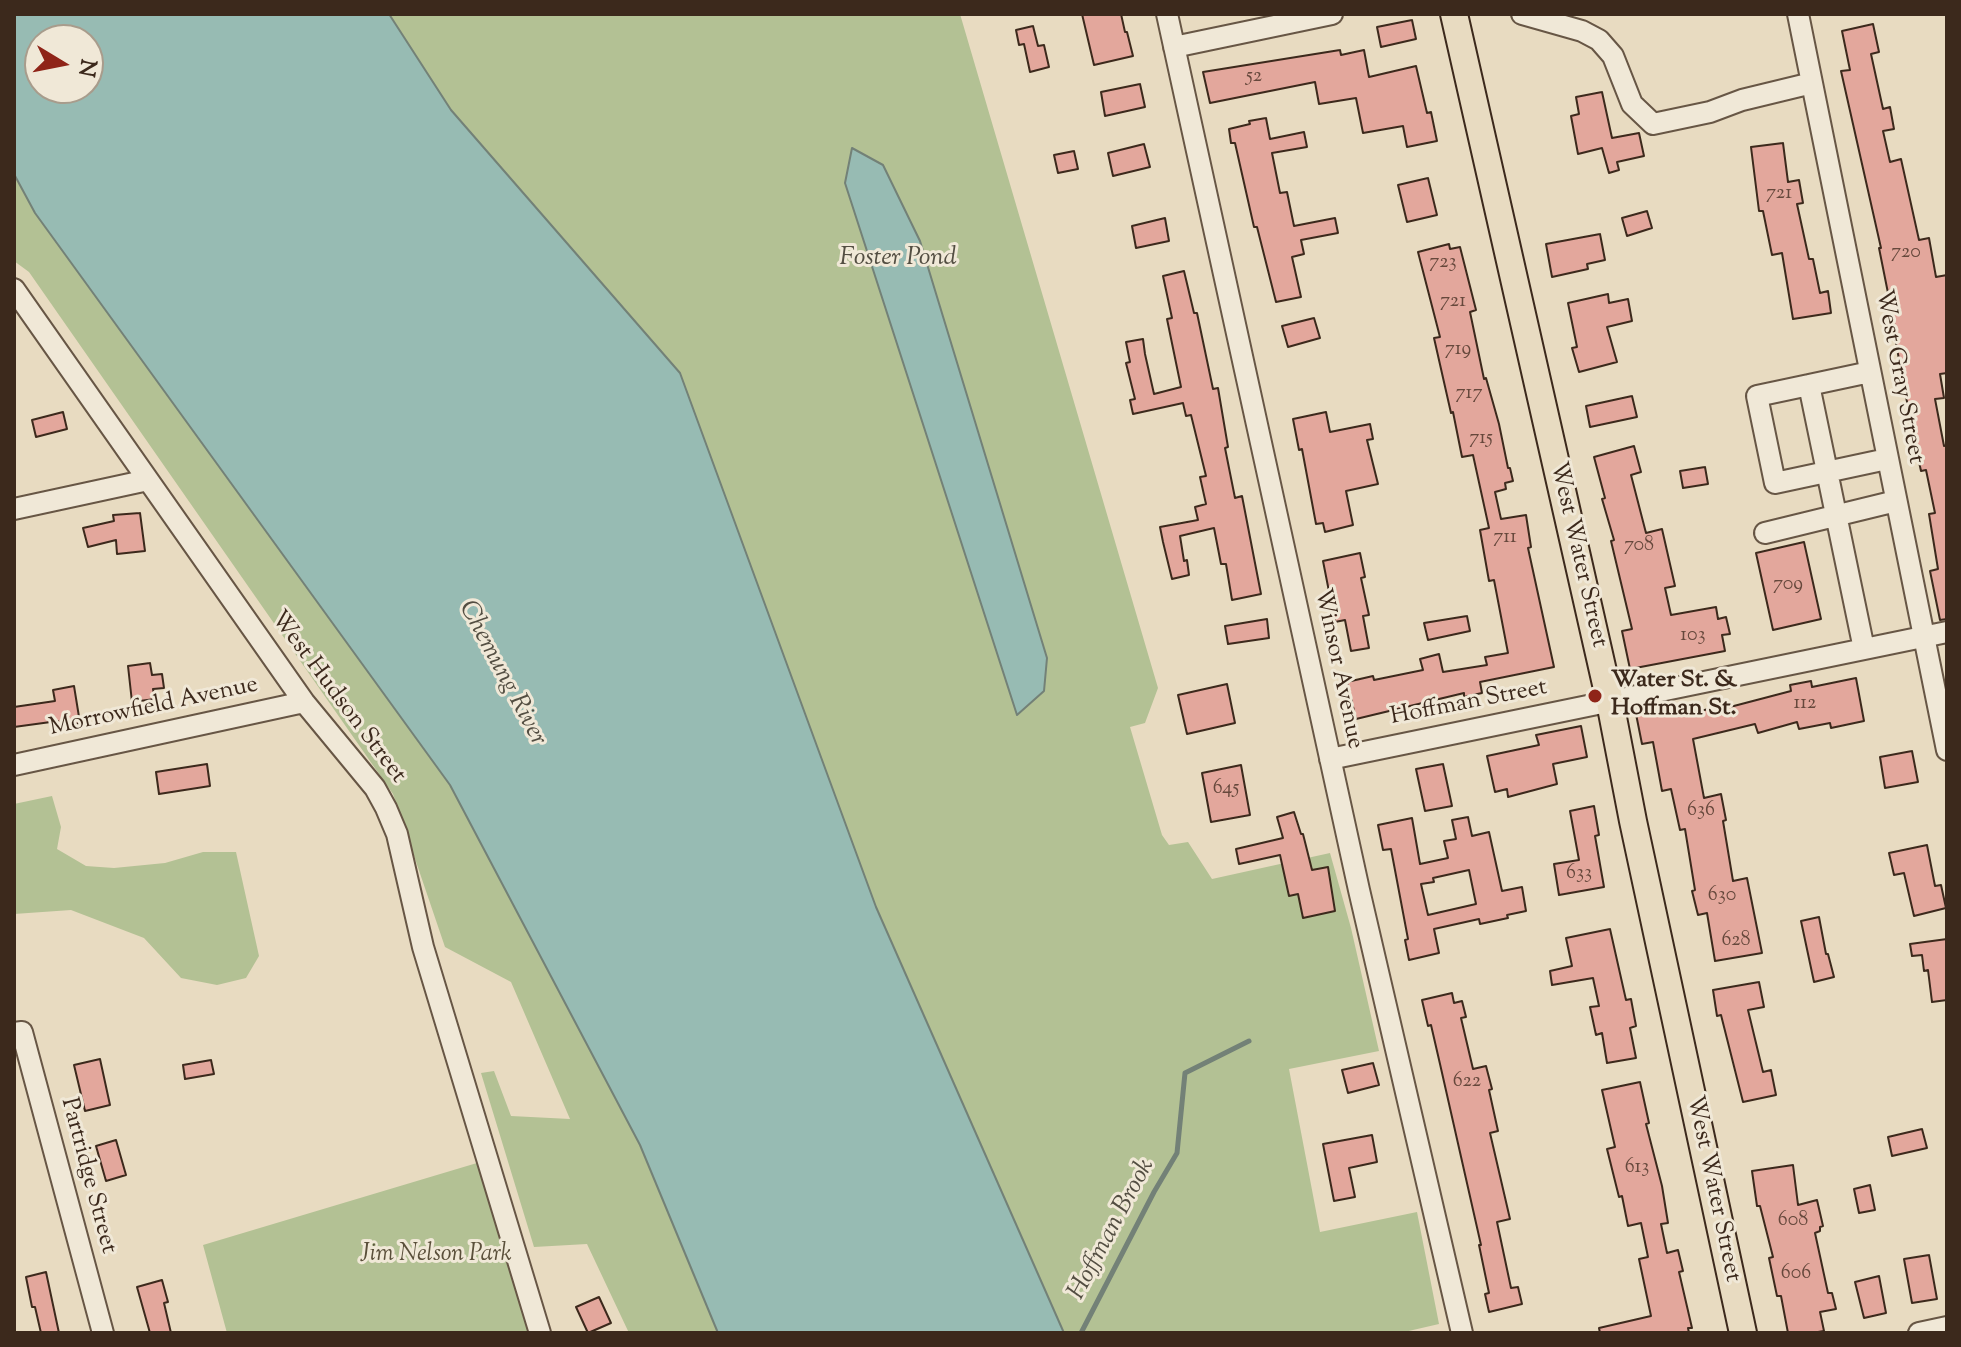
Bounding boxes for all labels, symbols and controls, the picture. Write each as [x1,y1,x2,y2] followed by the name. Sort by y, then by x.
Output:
[24,24,104,104] north arrow
[68,56,103,79] text: N
[1246,66,1262,90] house number: 52
[1766,183,1792,207] house number: 721
[1891,242,1921,266] house number: 720
[839,244,957,276] water label: Foster Pond
[1429,252,1457,276] house number: 723
[1867,288,1929,466] street label: West Gray Street
[1440,291,1466,315] house number: 721
[1445,339,1471,363] house number: 719
[1456,383,1482,407] house number: 717
[1469,428,1493,452] house number: 715
[1542,459,1612,651] street label: West Water Street
[1493,527,1517,551] house number: 711
[1624,535,1654,559] house number: 708
[1773,574,1803,598] house number: 709
[1306,586,1368,752] street label: Winsor Avenue
[450,596,552,752] water label: Chemung River
[263,606,411,790] street label: West Hudson Street
[1680,625,1706,649] house number: 103
[1611,668,1737,724] place label: Water St. & Hoffman St.
[47,672,261,744] street label: Morrowfield Avenue
[1388,675,1550,733] street label: Hoffman Street
[1586,687,1604,705] marker: Water St. & Hoffman St.
[1794,693,1816,717] house number: 112
[1213,778,1239,802] house number: 645
[1687,800,1715,824] house number: 636
[1566,863,1592,887] house number: 633
[1708,885,1736,909] house number: 630
[1721,930,1751,954] house number: 628
[1453,1071,1481,1095] house number: 622
[1678,1093,1746,1285] street label: West Water Street
[52,1095,122,1257] street label: Partridge Street
[1063,1154,1163,1306] water label: Hoffman Brook
[1625,1157,1649,1181] house number: 613
[1778,1210,1808,1234] house number: 608
[360,1242,512,1270] park label: Jim Nelson Park
[1781,1263,1811,1287] house number: 606

